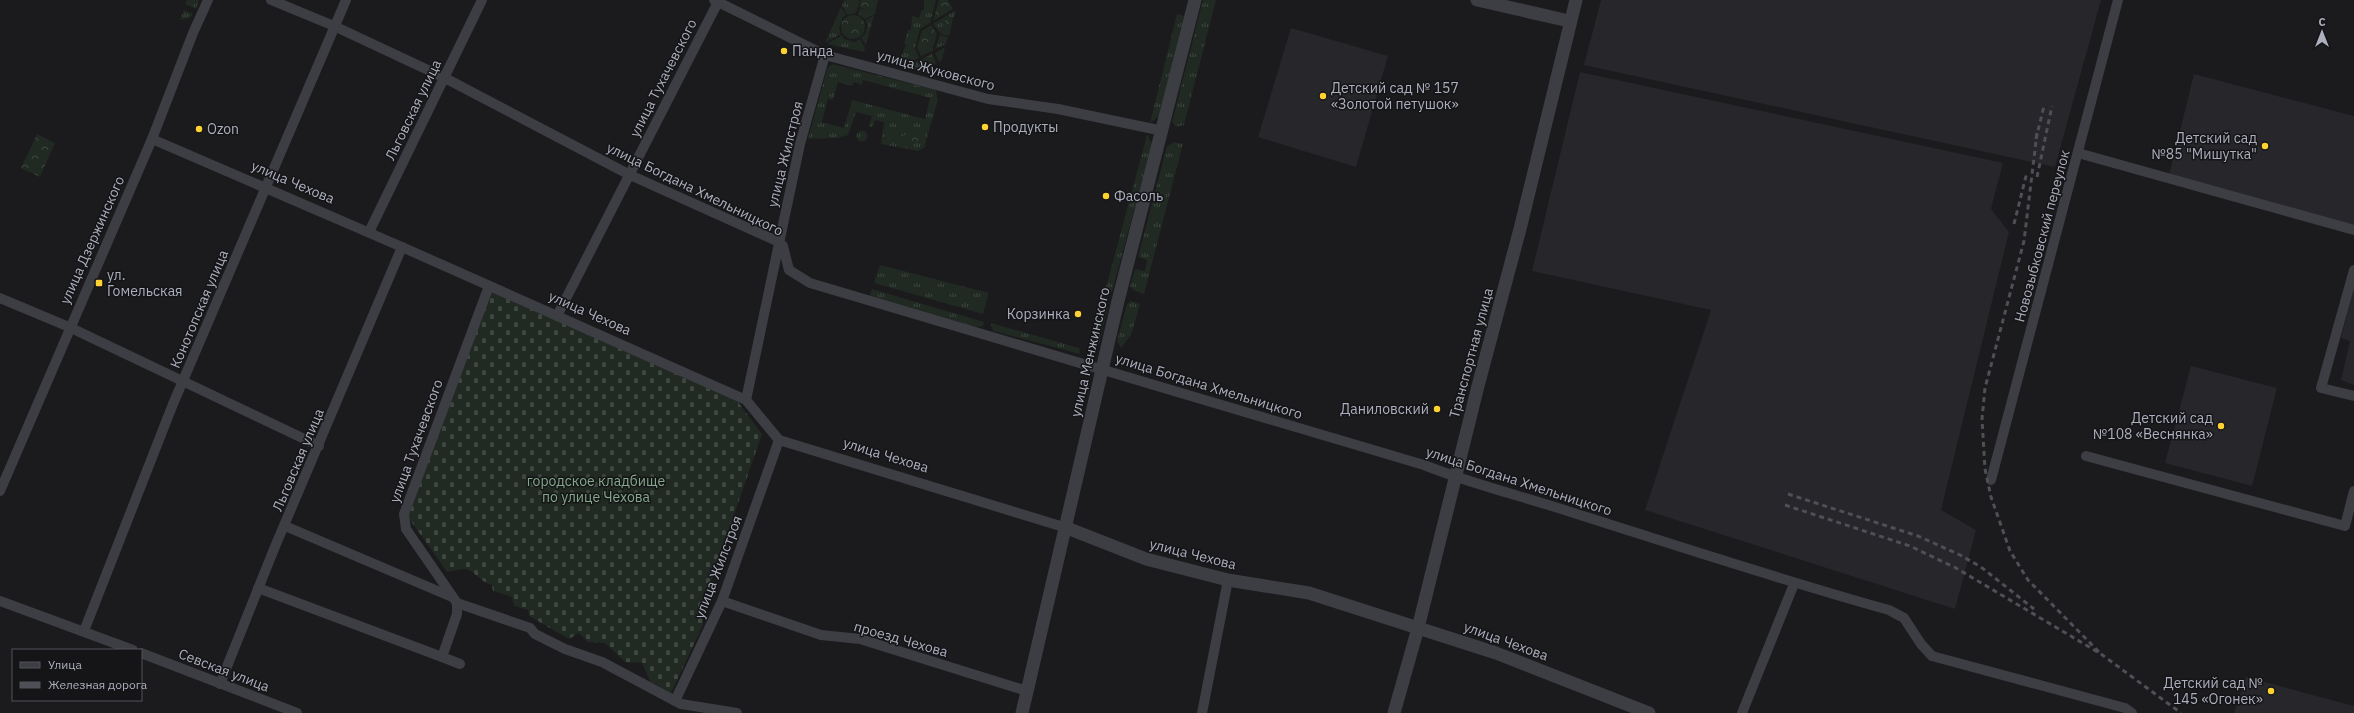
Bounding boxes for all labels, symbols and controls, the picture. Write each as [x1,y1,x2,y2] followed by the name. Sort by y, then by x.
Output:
[2302,12,2342,52] north arrow
[2318,15,2326,29] text: С
[625,16,701,140] street label: улица Тухачевского
[792,42,834,60] place label: Панда
[779,46,789,56] marker: Панда
[875,46,997,94] street label: улица Жуковского
[381,56,445,163] street label: Льговская улица
[1331,79,1459,113] place label: Детский сад № 157 «Золотой петушок»
[1318,91,1328,101] marker: Детский сад № 157 «Золотой петушок»
[763,99,807,209] street label: улица Жилстроя
[993,118,1058,136] place label: Продукты
[207,120,239,138] place label: Ozon
[980,122,990,132] marker: Продукты
[194,124,204,134] marker: Ozon
[2151,129,2257,163] place label: Детский сад №85 "Мишутка"
[604,138,786,240] street label: улица Богдана Хмельницкого
[2260,141,2270,151] marker: Детский сад №85 "Мишутка"
[2010,148,2074,324] street label: Новозыбковский переулок
[249,156,338,208] street label: улица Чехова
[56,173,128,307] street label: улица Дзержинского
[1114,187,1163,205] place label: Фасоль
[1101,191,1111,201] marker: Фасоль
[166,247,232,371] street label: Конотопская улица
[107,266,183,300] place label: ул. Гомельская
[94,278,104,288] marker: ул. Гомельская
[1066,285,1114,419] street label: улица Менжинского
[1445,285,1497,420] street label: Транспортная улица
[546,287,635,339] street label: улица Чехова
[1007,305,1071,323] place label: Корзинка
[1073,309,1083,319] marker: Корзинка
[1113,349,1305,423] street label: улица Богдана Хмельницкого
[385,377,447,505] street label: улица Тухачевского
[1340,400,1429,418] place label: Даниловский
[1432,404,1442,414] marker: Даниловский
[268,405,328,514] street label: Льговская улица
[2093,409,2213,443] place label: Детский сад №108 «Веснянка»
[2216,421,2226,431] marker: Детский сад №108 «Веснянка»
[841,433,932,477] street label: улица Чехова
[1424,442,1614,520] street label: улица Богдана Хмельницкого
[527,472,666,506] park label: городское кладбище по улице Чехова
[690,513,746,621] street label: улица Жилстроя
[1148,535,1239,574] street label: улица Чехова
[852,617,951,661] street label: проезд Чехова
[1461,617,1551,665] street label: улица Чехова
[176,644,272,696] street label: Севская улица
[12,649,142,701] legend
[48,657,82,672] text: Улица
[2164,674,2263,708] place label: Детский сад № 145 «Огонек»
[48,677,148,692] text: Железная дорога
[2266,686,2276,696] marker: Детский сад № 145 «Огонек»

